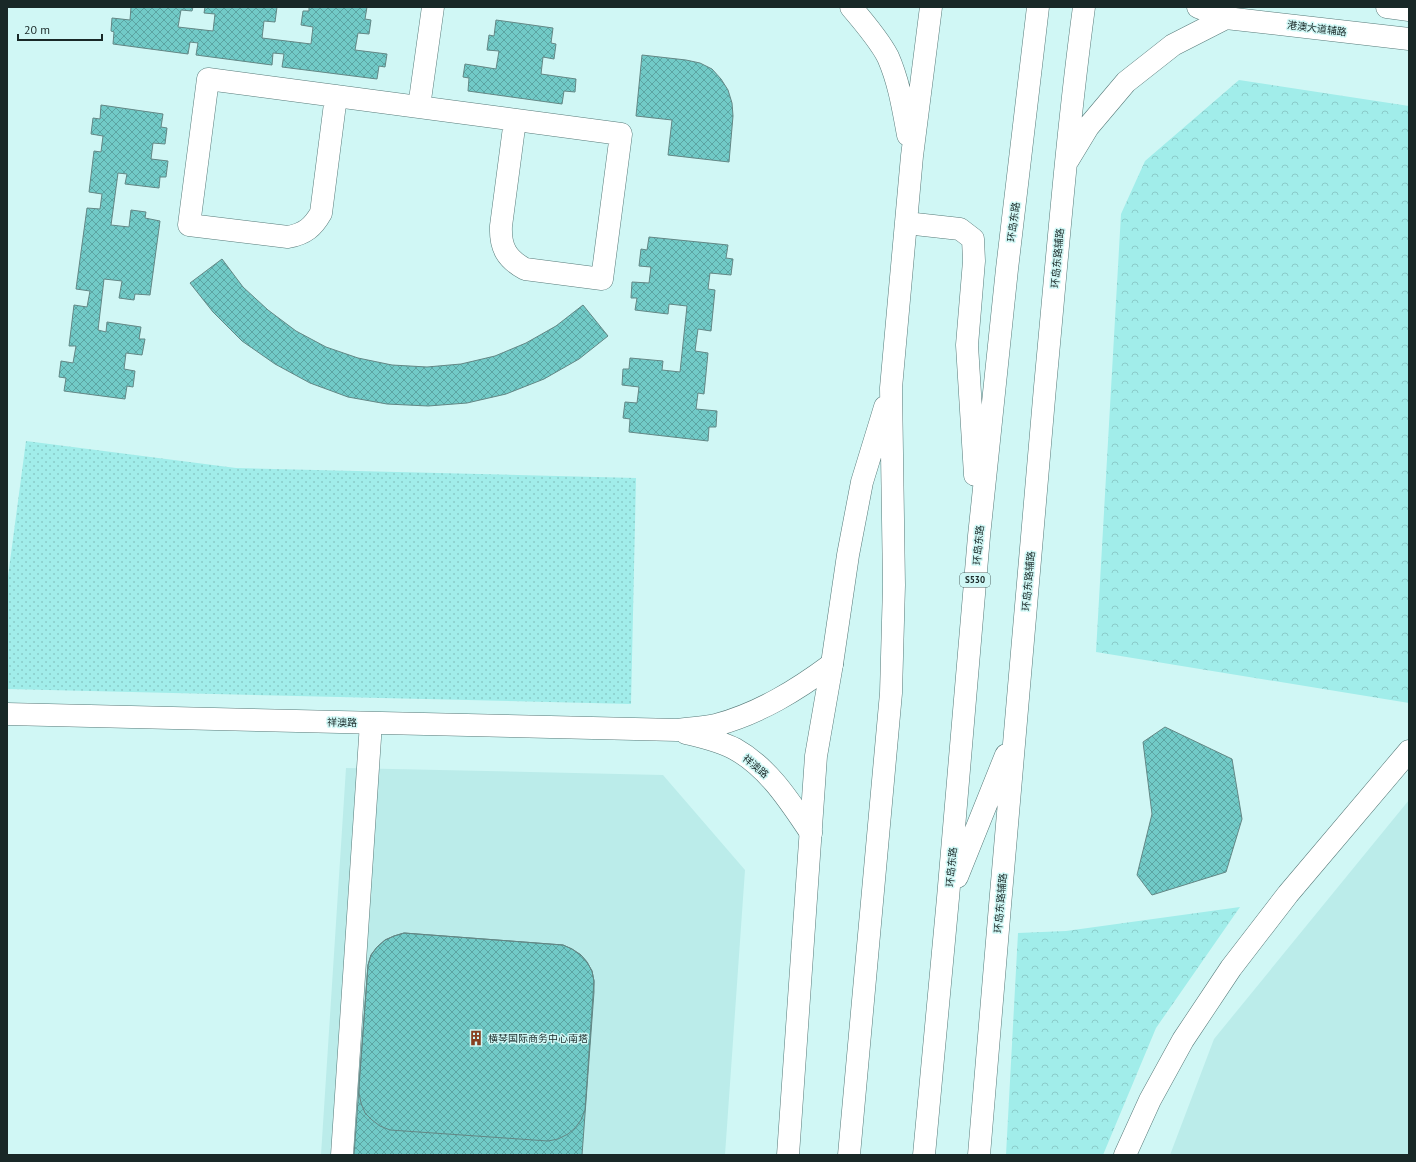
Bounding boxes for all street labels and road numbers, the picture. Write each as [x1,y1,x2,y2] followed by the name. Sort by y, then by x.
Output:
[1286,18,1348,39] street label: 港澳大道辅路
[1005,201,1022,243] street label: 环岛东路
[1048,228,1067,288] street label: 环岛东路辅路
[970,525,987,566] street label: 环岛东路
[1019,551,1038,611] street label: 环岛东路辅路
[960,573,990,587] road number: S530
[327,716,357,729] street label: 祥澳路
[740,752,771,781] street label: 祥澳路
[943,847,960,888] street label: 环岛东路
[991,873,1010,933] street label: 环岛东路辅路

